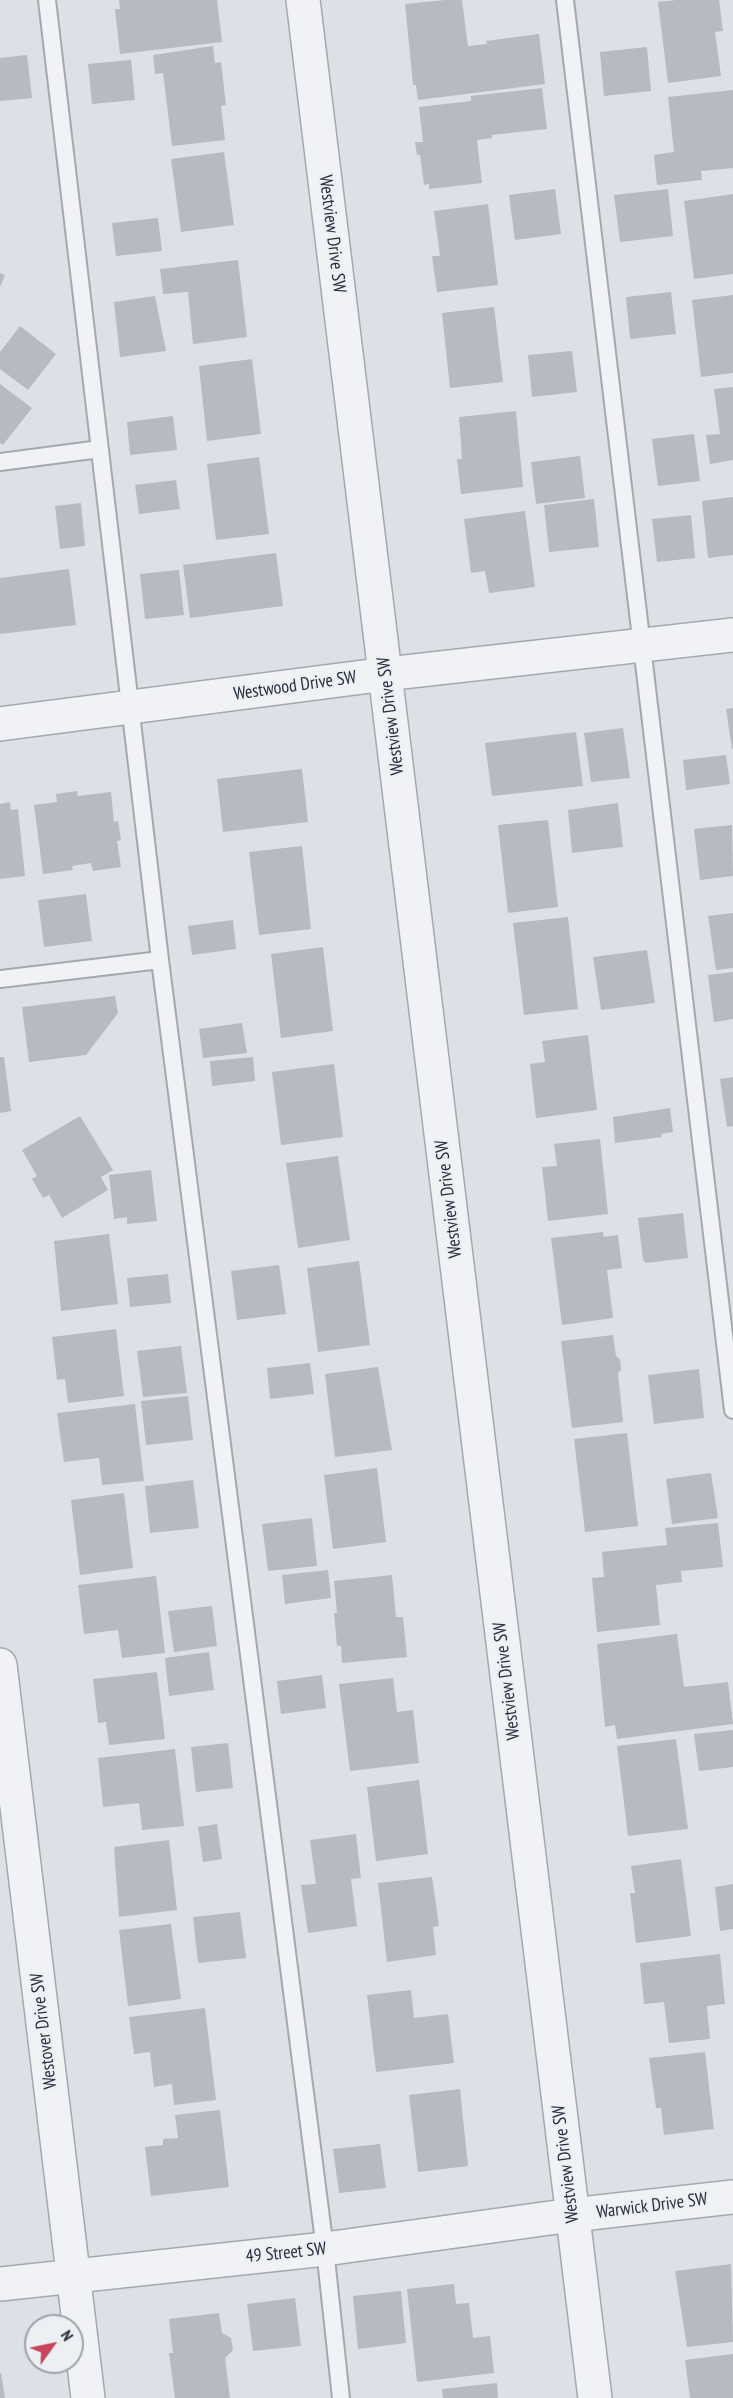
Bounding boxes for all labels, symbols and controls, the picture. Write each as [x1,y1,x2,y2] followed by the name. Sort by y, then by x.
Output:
[314,174,350,294] street label: Westview Drive SW
[373,656,409,776] street label: Westview Drive SW
[232,667,358,705] street label: Westwood Drive SW
[431,1139,467,1259] street label: Westview Drive SW
[489,1621,525,1741] street label: Westview Drive SW
[26,1972,62,2090] street label: Westover Drive SW
[548,2104,584,2224] street label: Westview Drive SW
[595,2188,709,2224] street label: Warwick Drive SW
[245,2238,327,2268] street label: 49 Street SW
[24,2314,84,2374] north arrow
[57,2326,78,2344] text: N

